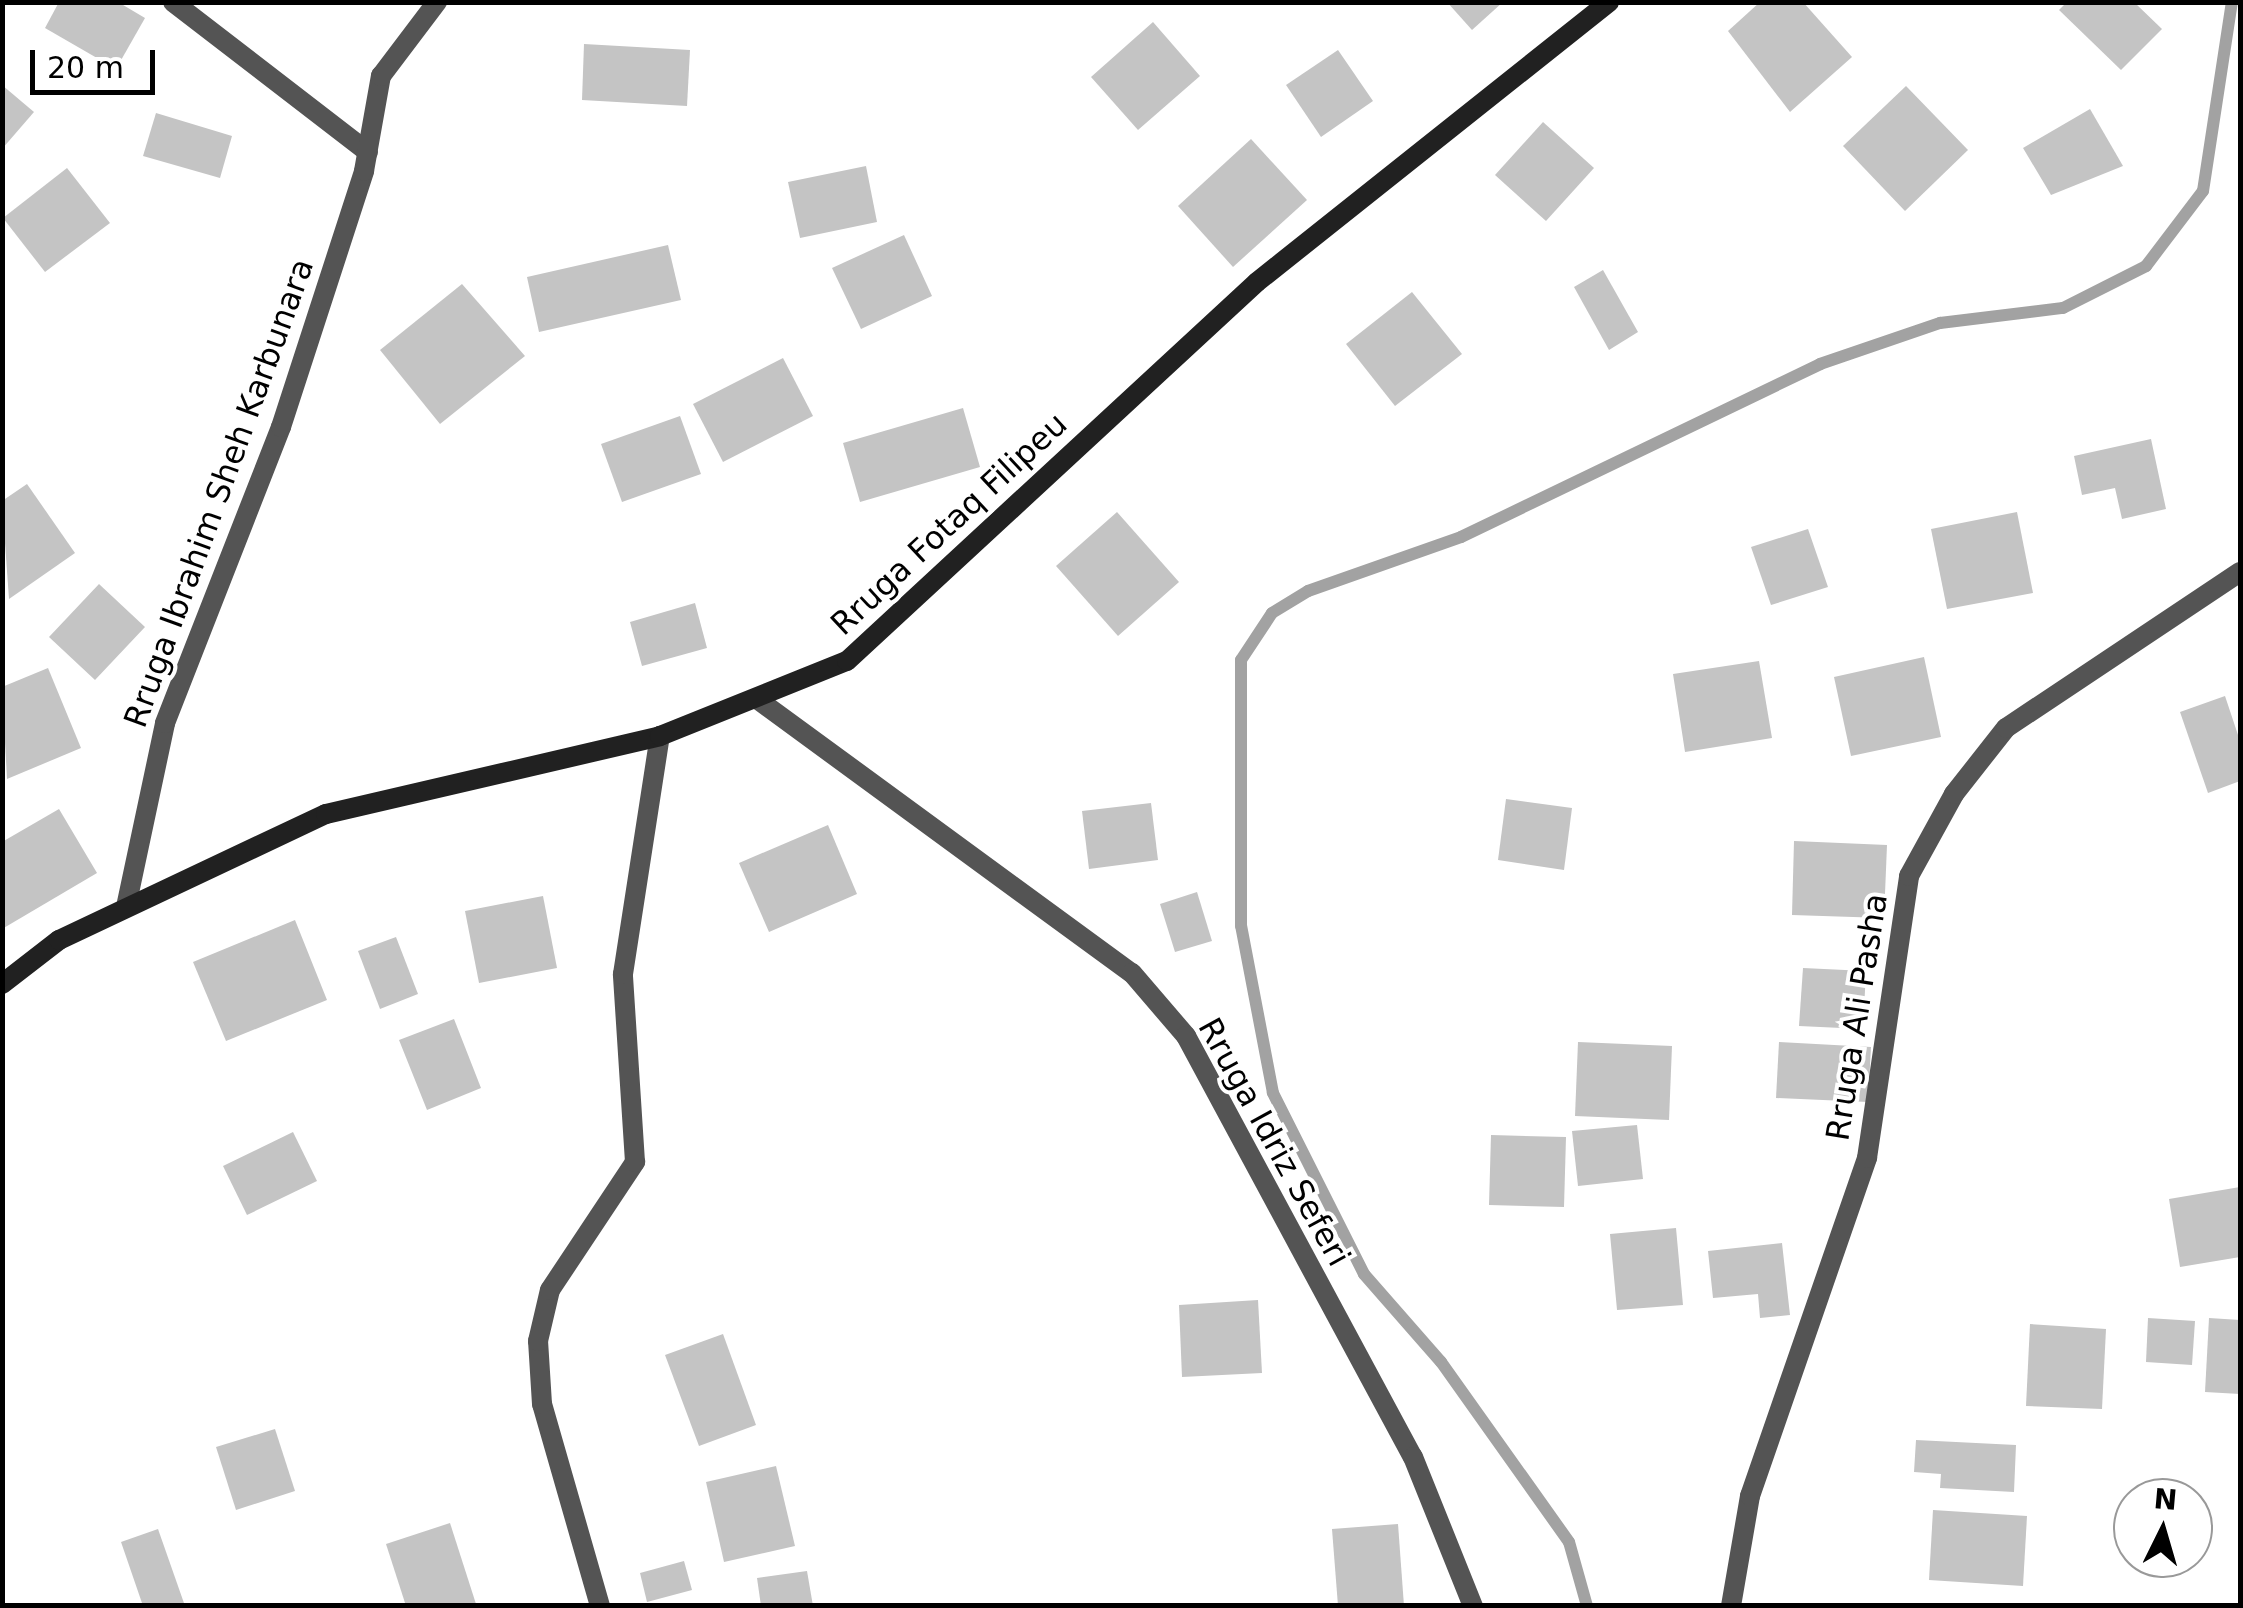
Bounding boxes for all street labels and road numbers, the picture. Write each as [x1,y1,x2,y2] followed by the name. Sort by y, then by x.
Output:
[116,253,322,733] street label: Rruga Ibrahim Sheh Karbunara
[823,405,1075,643] street label: Rruga Fotaq Filipeu
[1819,891,1895,1143] street label: Rruga Ali Pasha
[1190,1011,1358,1273] street label: Rruga Idriz Seferi

